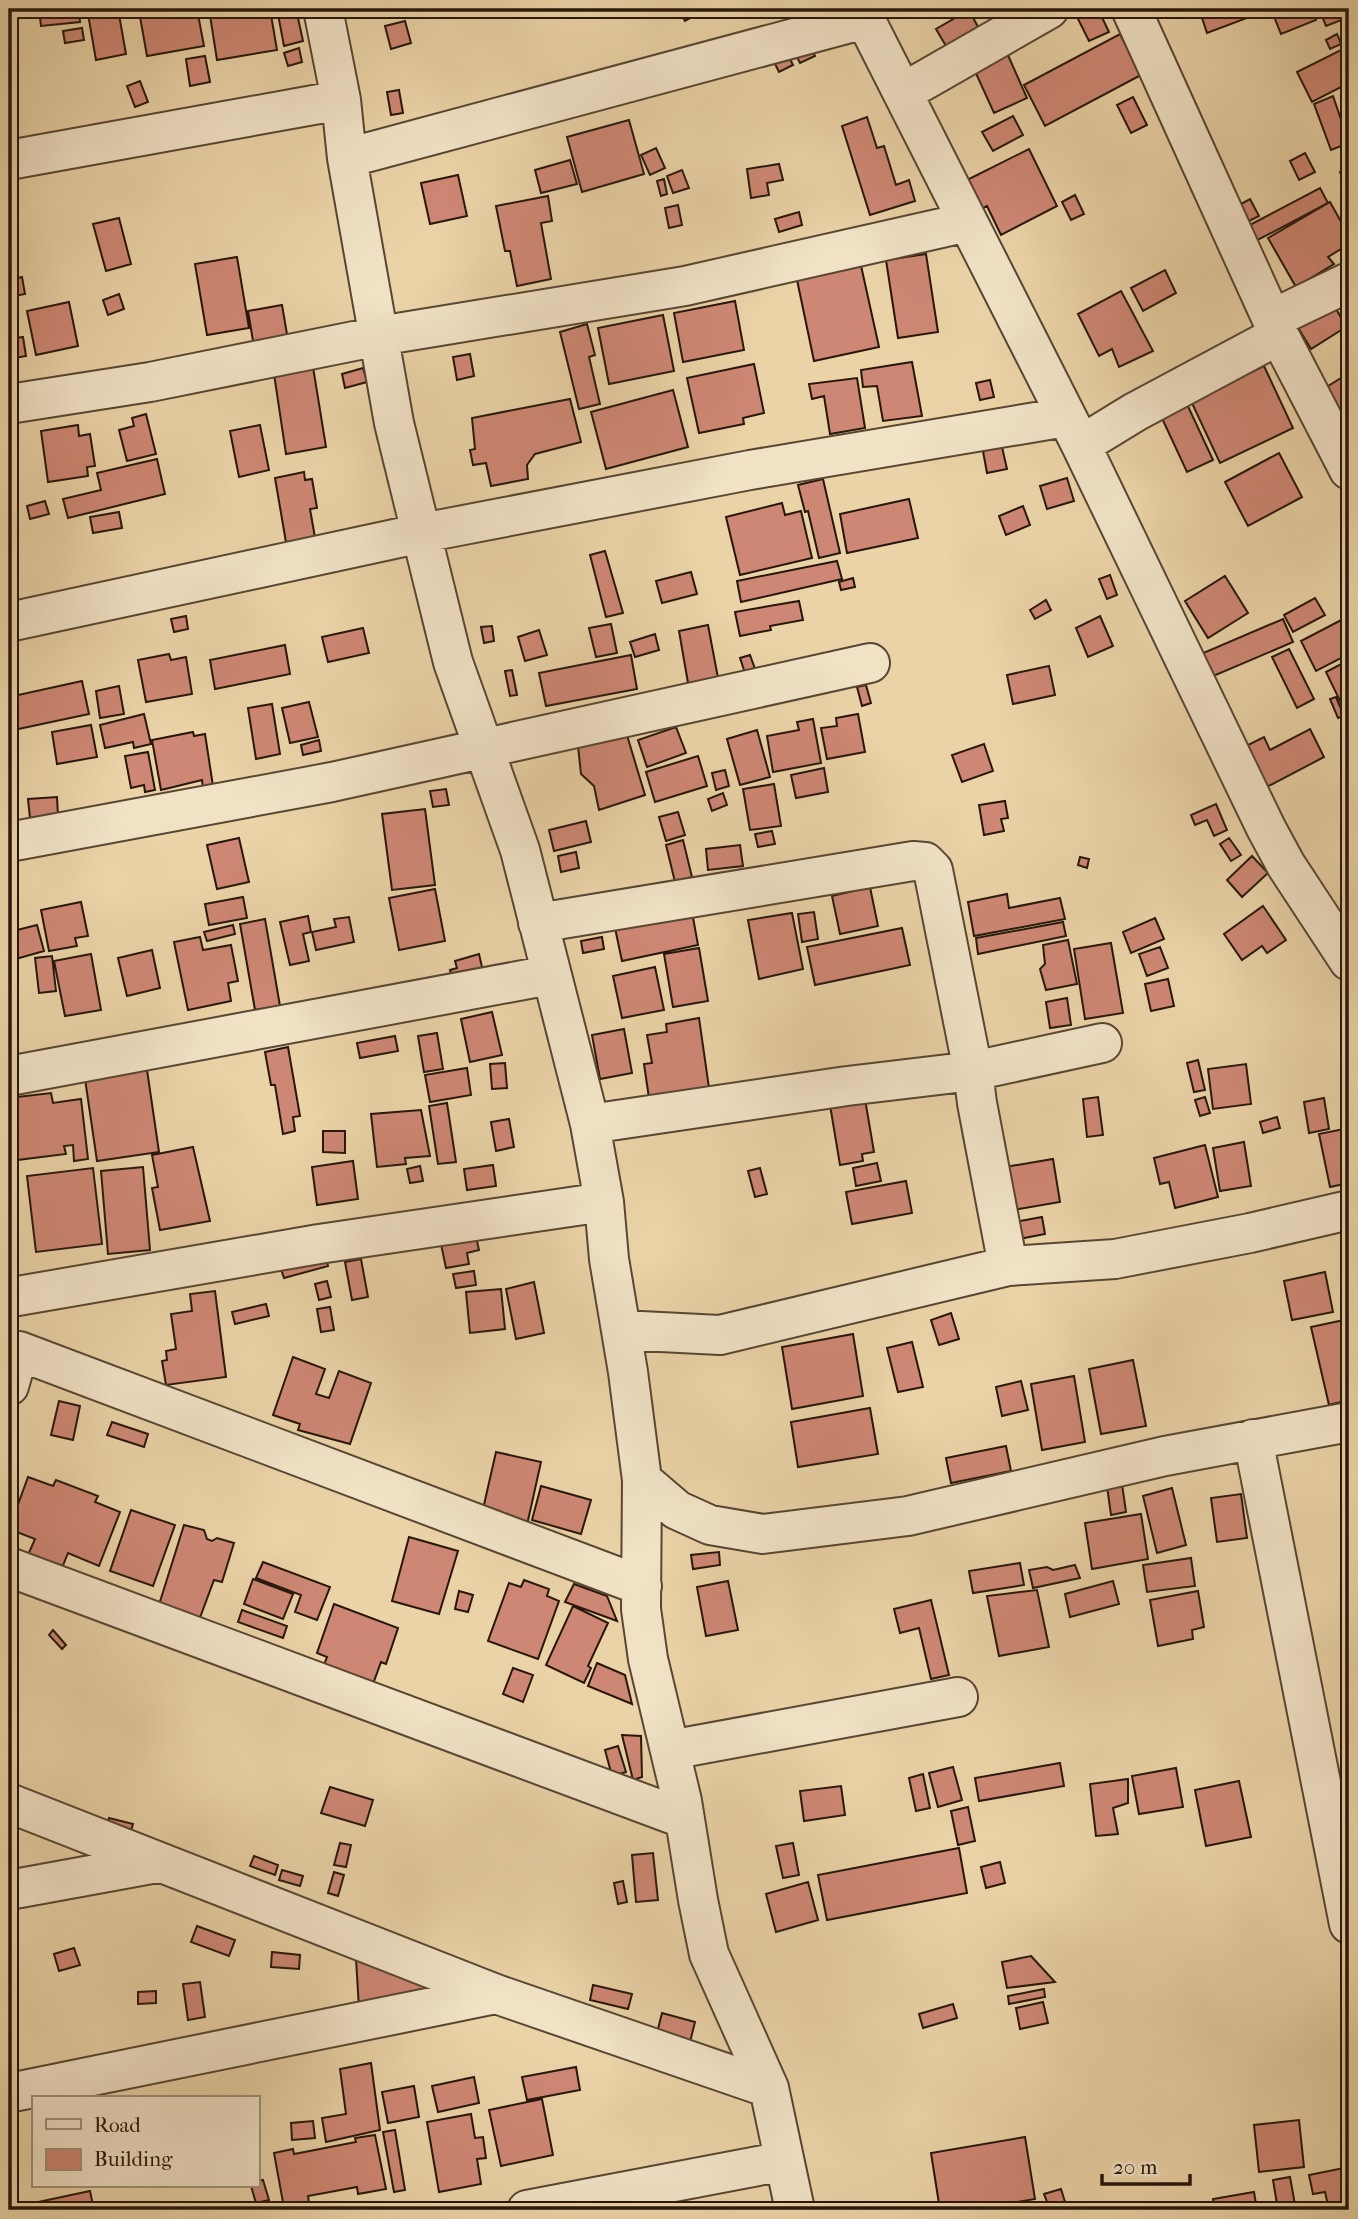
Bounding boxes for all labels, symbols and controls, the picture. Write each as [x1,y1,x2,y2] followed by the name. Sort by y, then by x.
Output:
[32,2096,259,2188] legend
[94,2113,141,2137] text: Road
[1102,2142,1190,2186] scale bar
[94,2147,173,2171] text: Building
[1113,2155,1158,2179] text: 20 m

